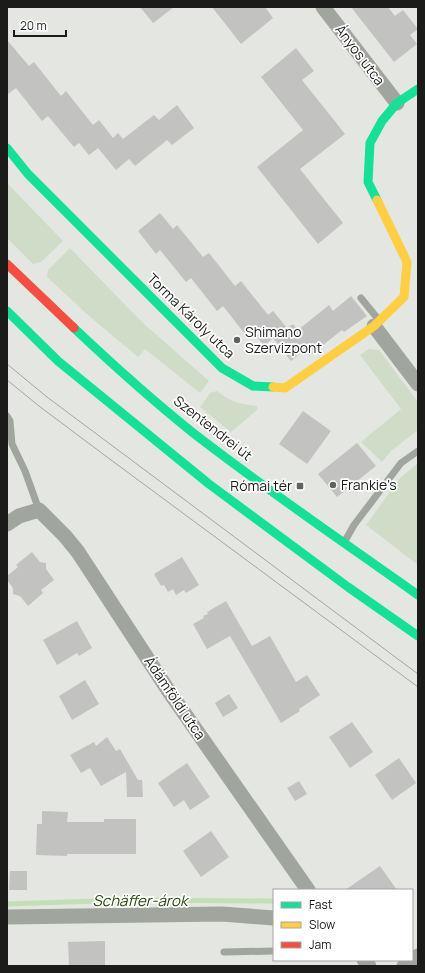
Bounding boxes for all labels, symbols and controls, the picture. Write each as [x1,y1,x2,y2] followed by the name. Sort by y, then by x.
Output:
[14,12,66,38] scale bar
[20,17,47,34] text: 20 m
[331,20,390,89] street label: Ányos utca
[143,269,239,362] street label: Torma Károly utca
[245,322,322,357] place label: Shimano Szervizpont
[232,335,242,345] marker: Shimano Szervizpont
[170,391,257,464] street label: Szentendrei út
[341,475,397,494] place label: Frankie's
[230,476,292,495] place label: Római tér
[328,480,338,490] marker: Frankie's
[295,481,305,491] marker: Római tér
[141,652,210,743] street label: Ádámföldi utca
[273,889,413,961] legend
[93,890,190,911] water label: Schäffer-árok
[309,896,333,913] text: Fast
[309,916,335,933] text: Slow
[309,936,331,953] text: Jam

